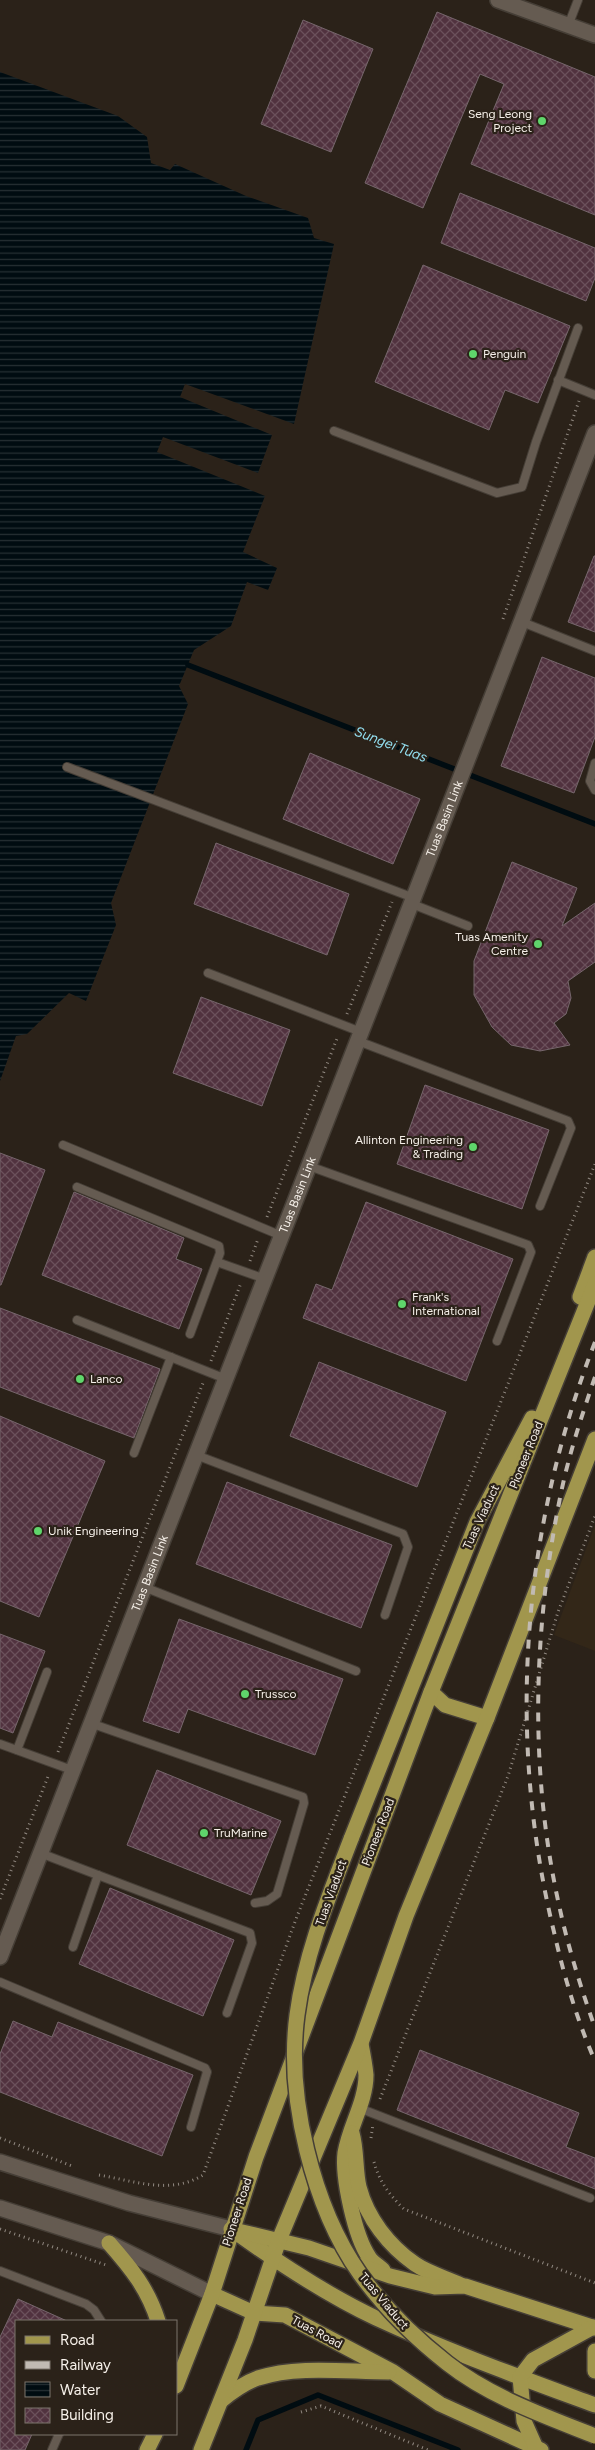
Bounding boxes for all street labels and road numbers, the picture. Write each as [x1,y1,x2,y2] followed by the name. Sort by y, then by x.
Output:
[423,778,466,859] street label: Tuas Basin Link
[276,1155,319,1235] street label: Tuas Basin Link
[506,1419,546,1491] street label: Pioneer Road
[460,1482,502,1551] street label: Tuas Viaduct
[129,1533,171,1613] street label: Tuas Basin Link
[359,1796,397,1868] street label: Pioneer Road
[313,1858,350,1928] street label: Tuas Viaduct
[219,2176,255,2248] street label: Pioneer Road
[356,2270,412,2332] street label: Tuas Viaduct
[289,2313,345,2351] street label: Tuas Road

